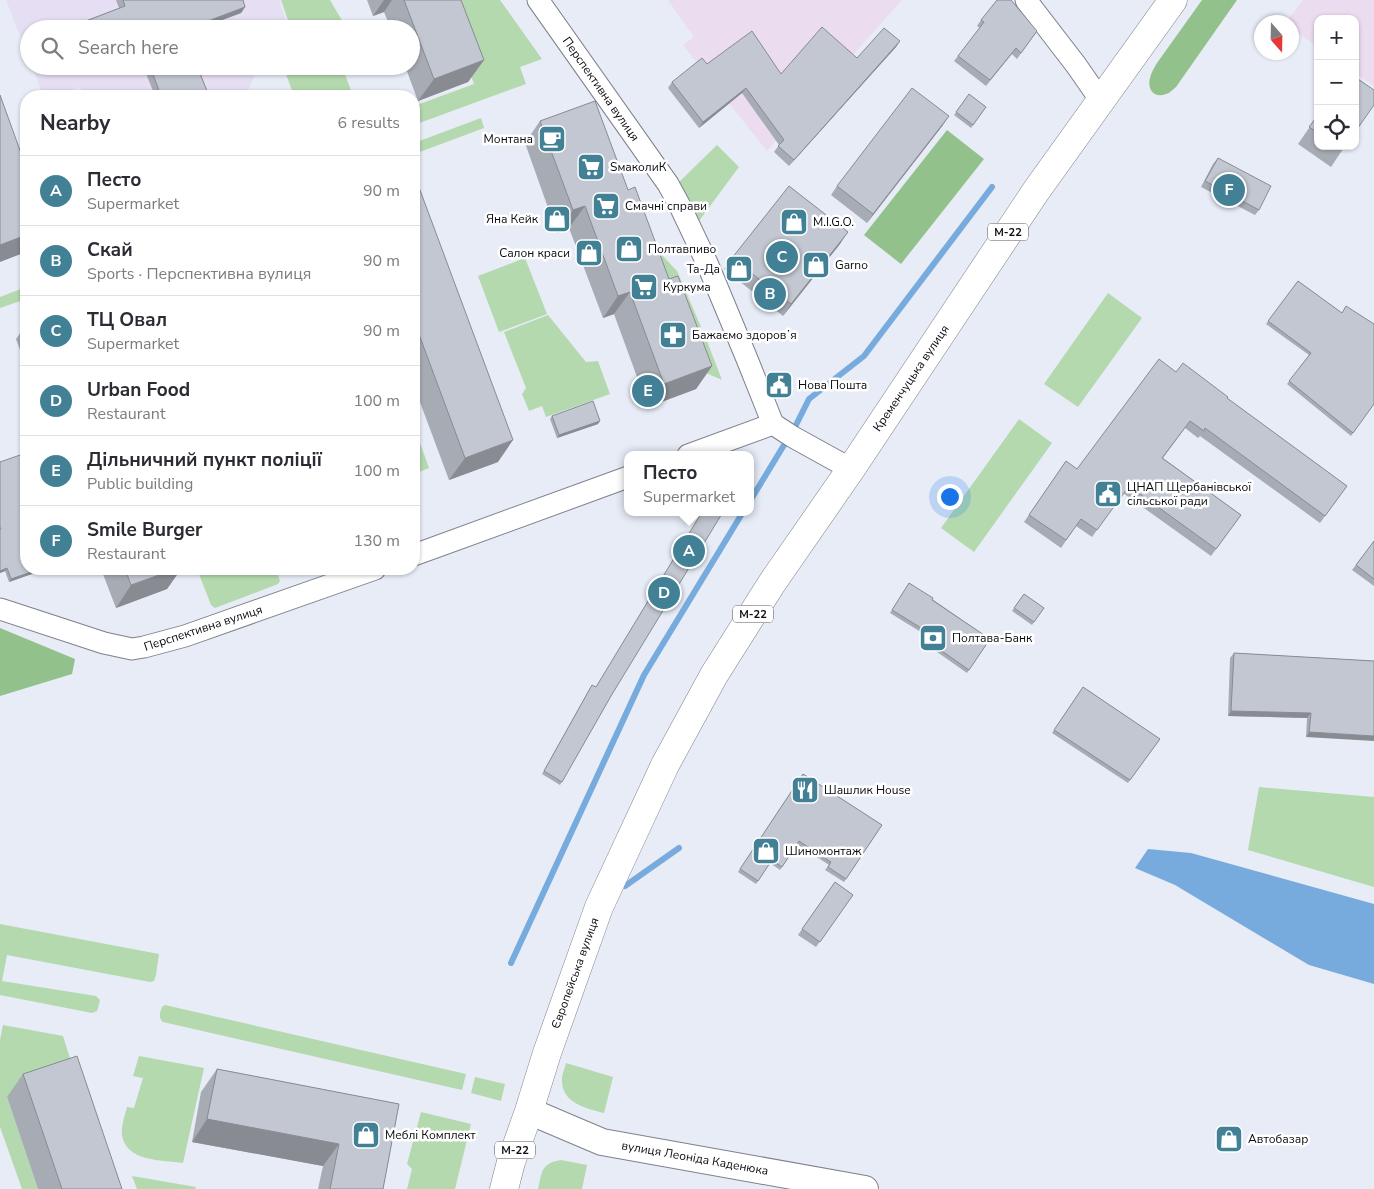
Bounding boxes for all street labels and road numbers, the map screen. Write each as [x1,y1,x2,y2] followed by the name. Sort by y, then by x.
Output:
[559,34,643,144] street label: Перспективна вулиця
[988,223,1028,240] road number: М-22
[869,322,953,434] street label: Кременчуцька вулиця
[142,601,264,655] street label: Перспективна вулиця
[733,606,773,622] road number: М-22
[547,915,603,1031] street label: Європейська вулиця
[620,1137,770,1179] street label: вулиця Леоніда Каденюка
[495,1142,535,1158] road number: М-22

